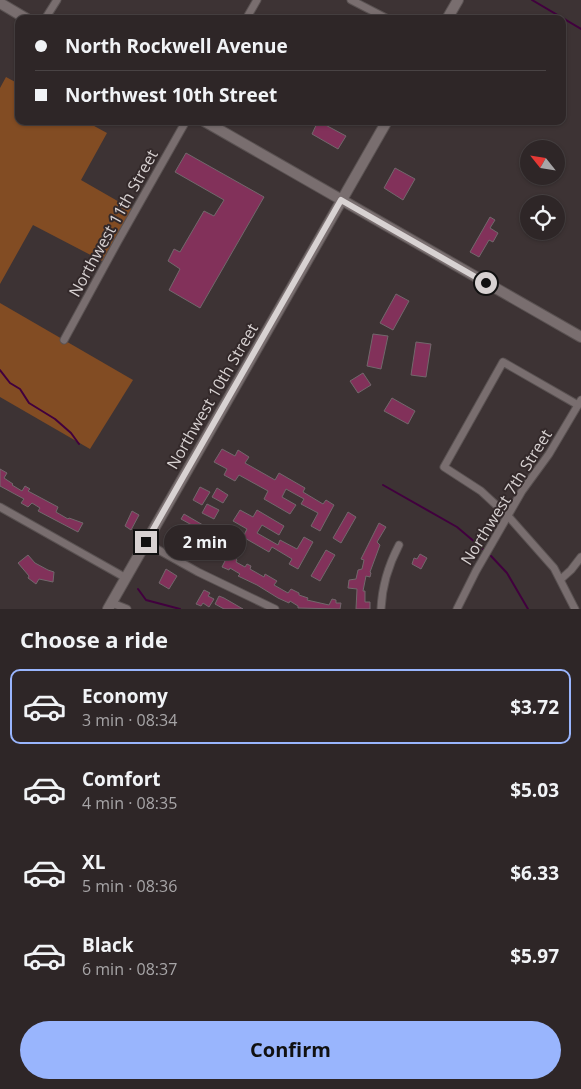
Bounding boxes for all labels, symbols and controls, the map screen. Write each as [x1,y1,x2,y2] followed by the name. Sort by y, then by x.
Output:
[65,33,288,59] text: North Rockwell Avenue
[65,82,277,108] text: Northwest 10th Street
[520,140,565,185] north arrow
[520,140,565,240] map controls
[63,145,163,301] street label: Northwest 11th Street
[520,195,565,240] button: locate
[475,272,497,294] route start
[161,319,263,473] street label: Northwest 10th Street
[455,425,557,569] street label: Northwest 7th Street
[164,524,246,560] callout: 2 min
[135,531,157,553] route end
[183,531,227,553] text: 2 min
[20,624,168,654] text: Choose a ride
[82,683,168,709] text: Economy
[22,684,67,729] icon: car
[510,694,559,720] text: $3.72
[82,709,177,731] text: 3 min · 08:34
[82,766,161,792] text: Comfort
[22,767,67,812] icon: car
[510,777,559,803] text: $5.03
[82,792,177,814] text: 4 min · 08:35
[82,849,105,875] text: XL
[22,850,67,895] icon: car
[510,860,559,886] text: $6.33
[82,875,177,897] text: 5 min · 08:36
[82,932,134,958] text: Black
[22,933,67,978] icon: car
[510,943,559,969] text: $5.97
[82,958,177,980] text: 6 min · 08:37
[20,1021,561,1079] button: Confirm

